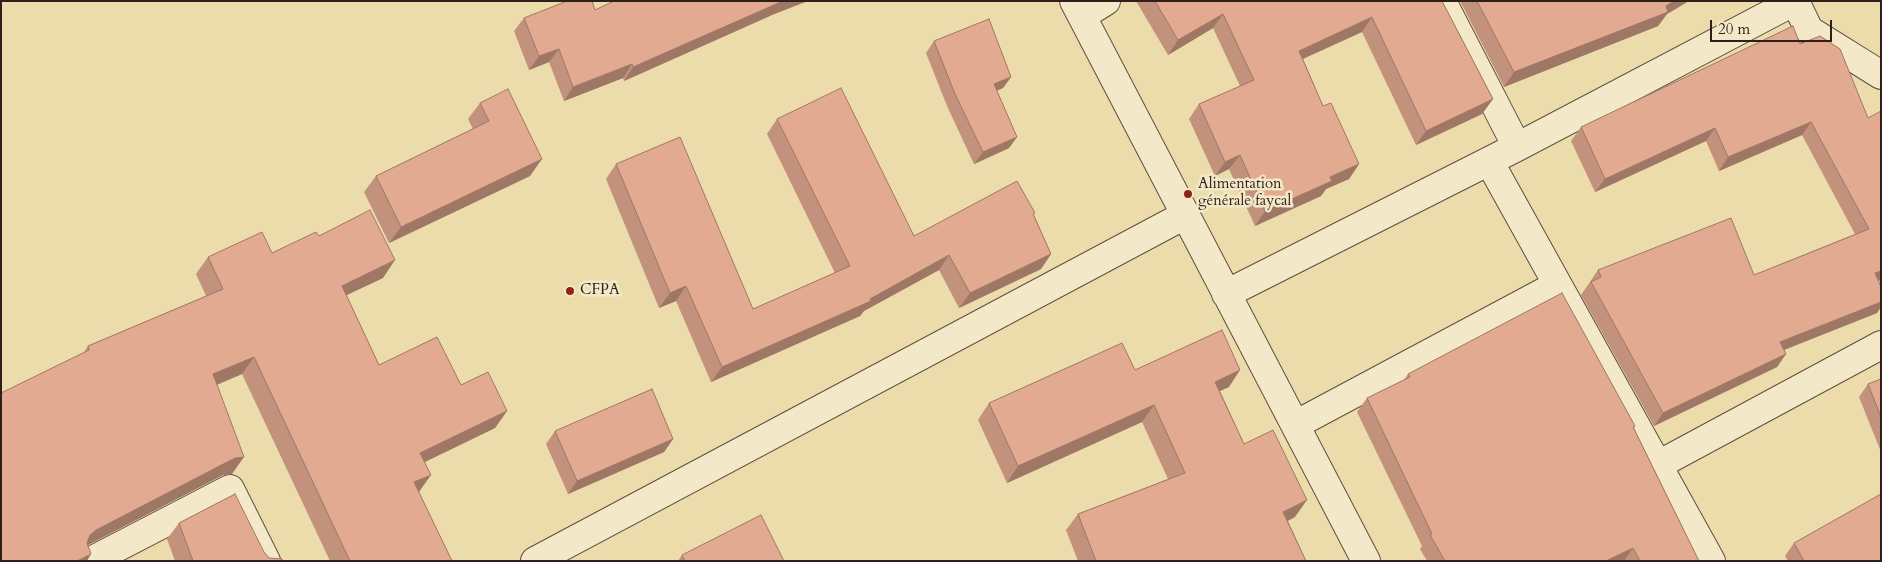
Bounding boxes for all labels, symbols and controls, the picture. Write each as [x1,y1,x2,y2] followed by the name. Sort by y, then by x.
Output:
[1712,10,1834,42] scale bar
[1718,19,1750,39] text: 20 m
[1198,176,1291,211] place label: Alimentation générale faycal
[1182,188,1194,200] marker: Alimentation générale faycal
[580,282,620,300] place label: CFPA
[564,285,576,297] marker: CFPA

